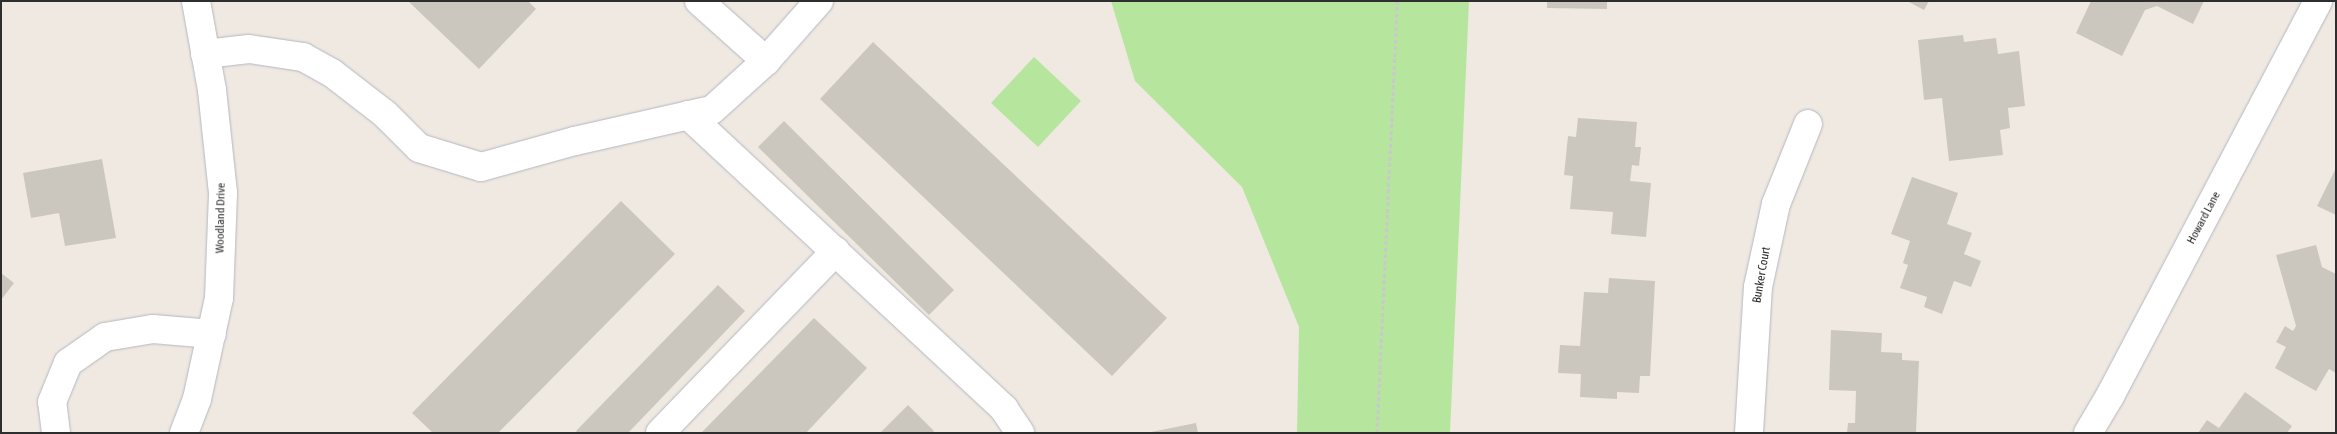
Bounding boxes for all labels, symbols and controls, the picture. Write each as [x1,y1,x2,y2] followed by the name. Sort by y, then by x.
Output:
[213,183,229,253] street label: Woodland Drive
[2184,189,2224,247] street label: Howard Lane
[1750,246,1774,304] street label: Bunker Court

